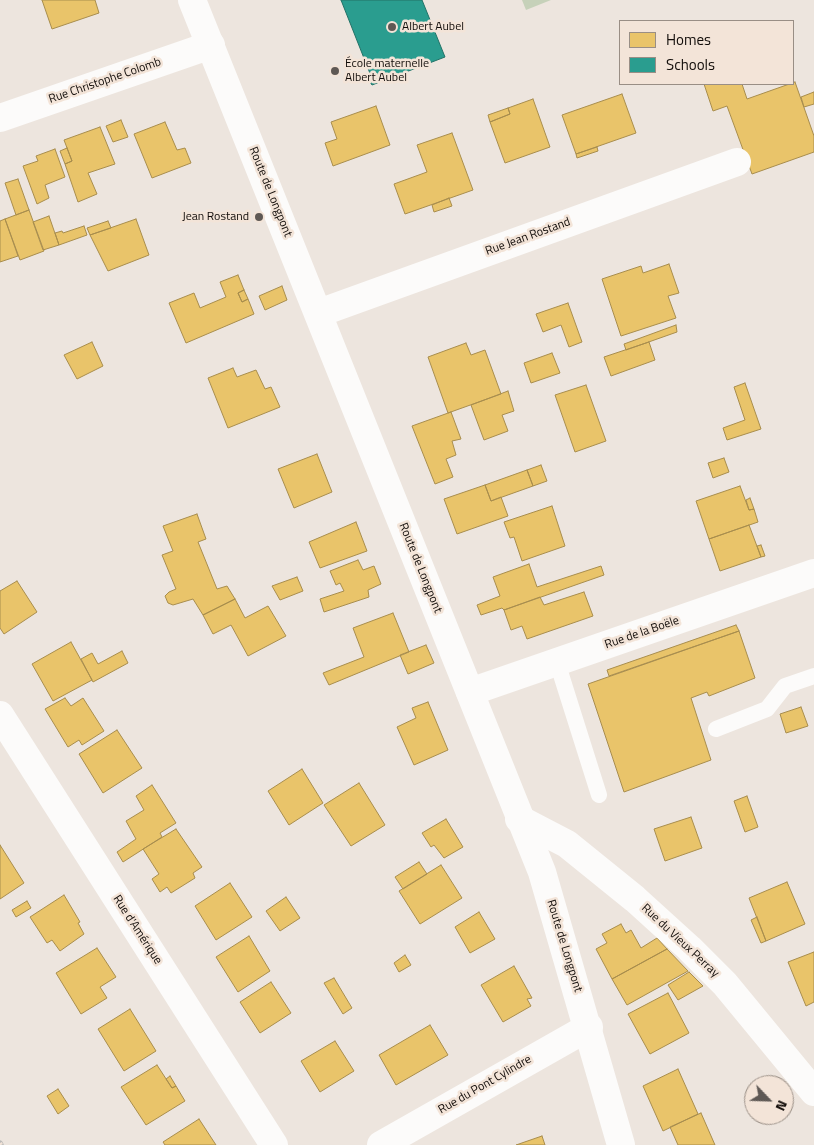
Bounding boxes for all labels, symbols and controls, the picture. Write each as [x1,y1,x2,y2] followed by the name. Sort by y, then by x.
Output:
[402,20,464,34] place label: Albert Aubel
[619,20,794,85] legend
[386,21,398,33] marker: Albert Aubel
[666,28,711,51] text: Homes
[666,53,715,76] text: Schools
[47,55,163,107] street label: Rue Christophe Colomb
[345,57,429,85] place label: École maternelle Albert Aubel
[329,65,341,77] marker: École maternelle Albert Aubel
[245,145,295,239] street label: Route de Longpont
[182,210,249,224] place label: Jean Rostand
[253,211,265,223] marker: Jean Rostand
[484,215,572,259] street label: Rue Jean Rostand
[395,521,445,615] street label: Route de Longpont
[603,614,681,652] street label: Rue de la Boële
[109,893,165,967] street label: Rue d'Amérique
[543,898,585,994] street label: Route de Longpont
[638,901,722,981] street label: Rue du Vieux Perray
[436,1053,534,1117] street label: Rue du Pont Cylindre
[744,1075,794,1125] north arrow
[771,1097,794,1115] text: N

